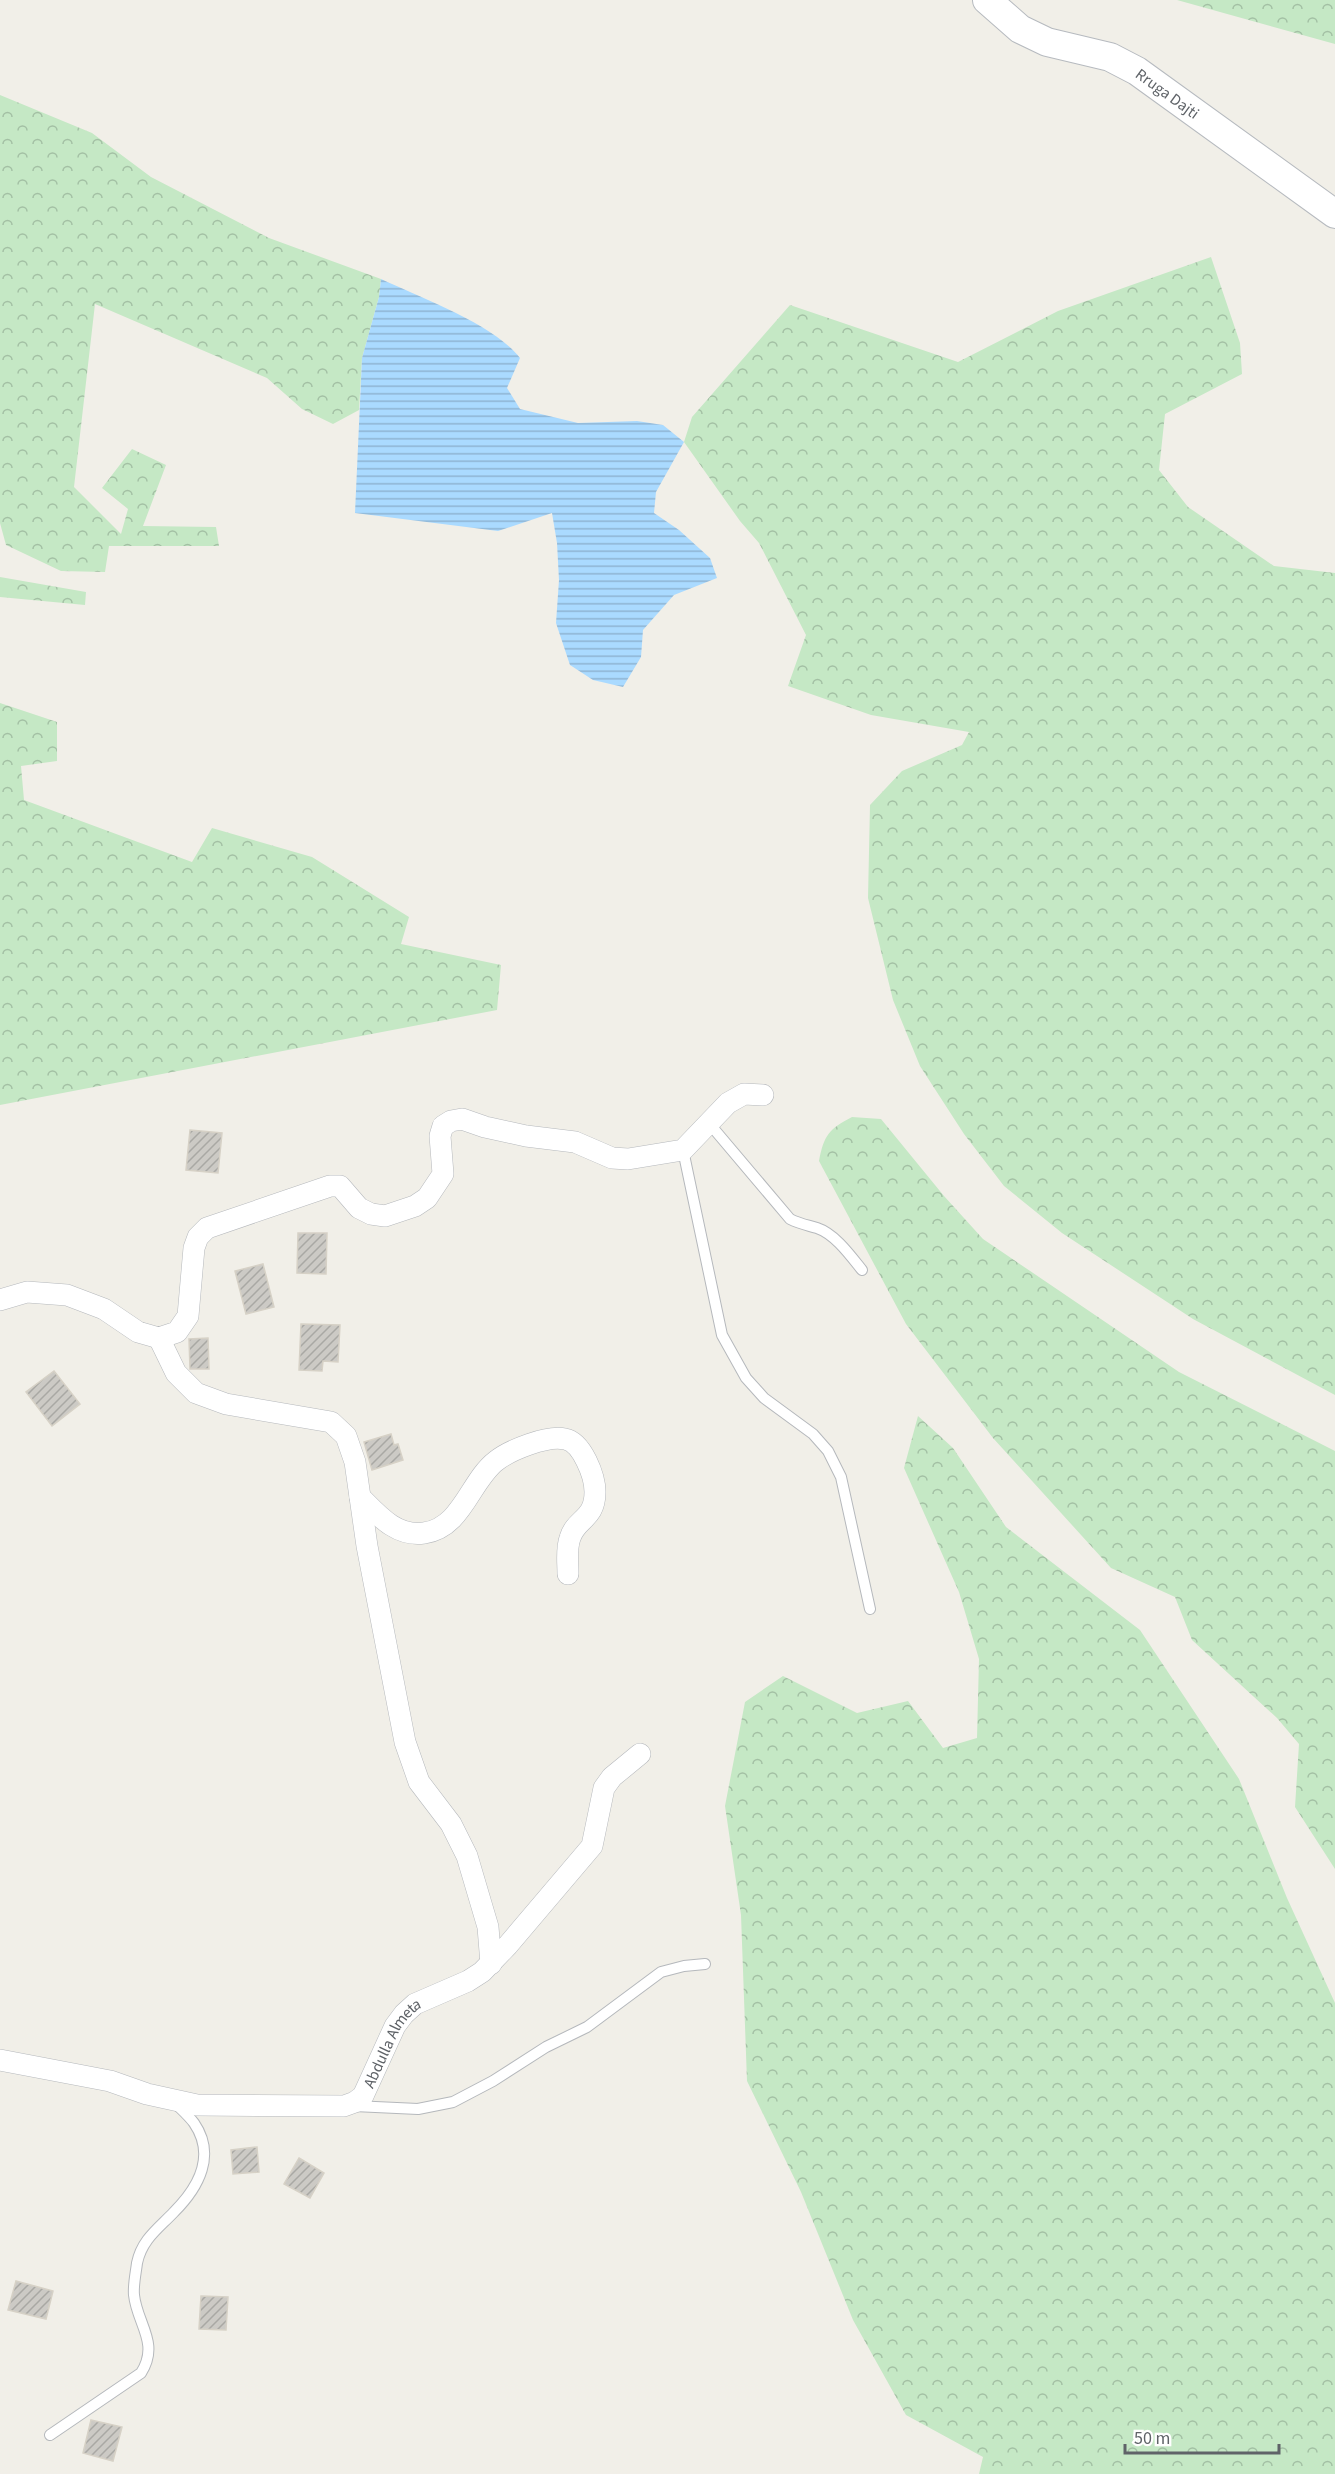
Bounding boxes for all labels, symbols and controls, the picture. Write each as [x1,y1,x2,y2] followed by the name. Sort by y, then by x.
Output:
[1131,64,1203,125] street label: Rruga Dajti
[358,1993,424,2092] street label: Abdulla Almeta
[1125,2417,1280,2455] scale bar
[1134,2426,1170,2451] text: 50 m

